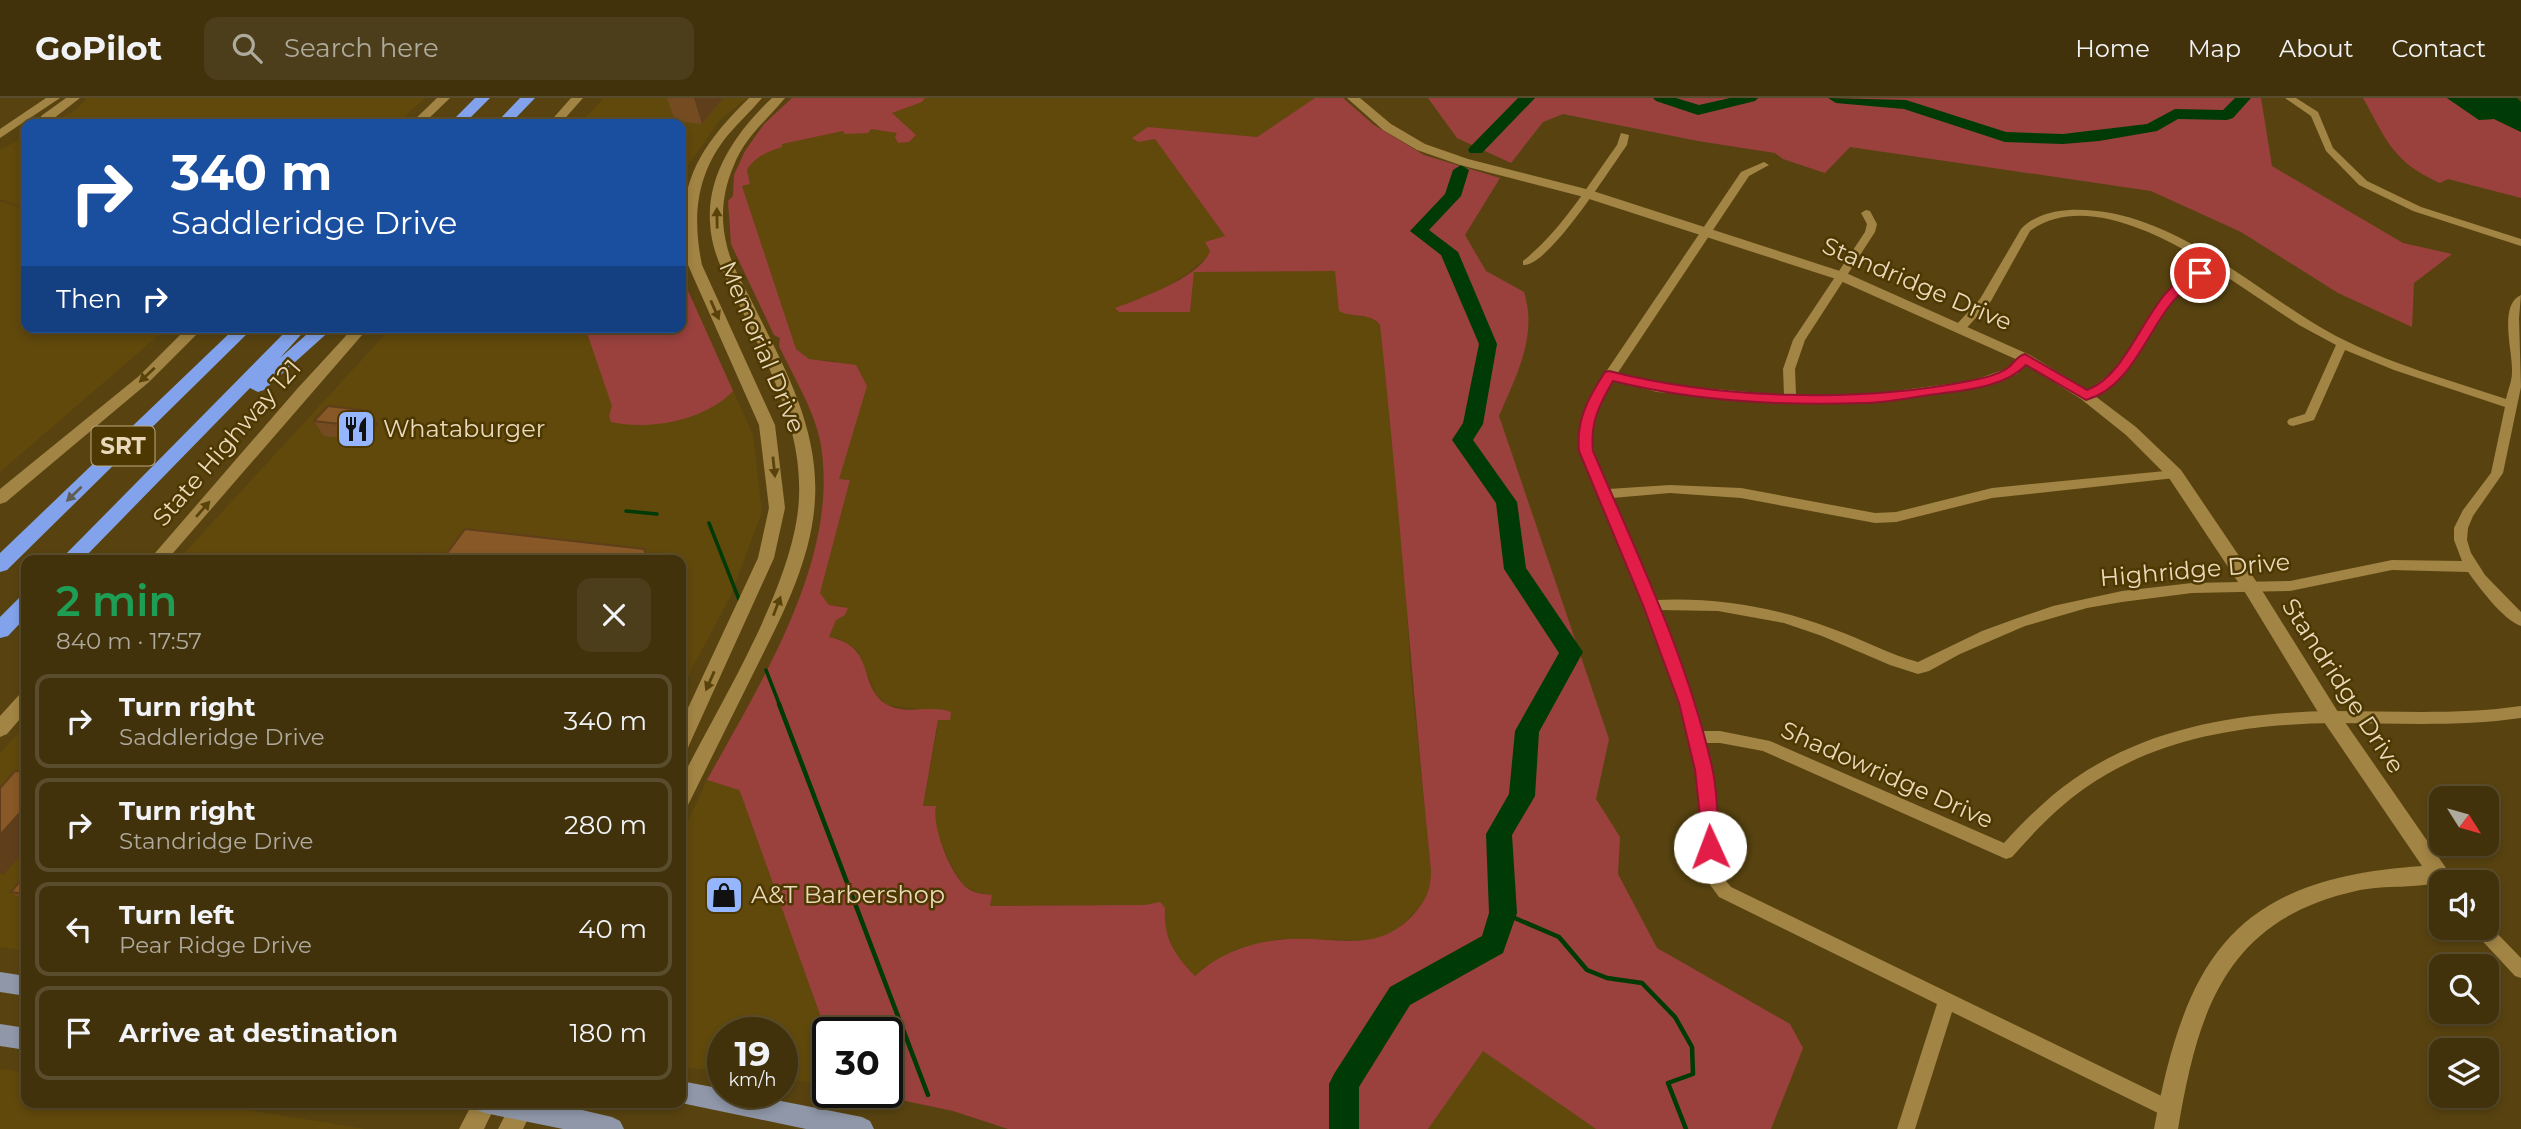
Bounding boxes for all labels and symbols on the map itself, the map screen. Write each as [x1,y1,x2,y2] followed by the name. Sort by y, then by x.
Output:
[711,207,722,229] one-way arrow
[1818,231,2016,337] street label: Standridge Drive
[2170,243,2230,303] pin
[713,257,812,437] street label: Memorial Drive
[709,300,721,320] one-way arrow
[146,353,307,532] street label: State Highway 121
[139,366,156,382] one-way arrow
[335,408,377,450] restaurant icon: Whataburger
[383,414,545,443] place label: Whataburger
[92,426,154,466] road number: SRT
[769,457,780,479] one-way arrow
[66,485,83,501] one-way arrow
[195,501,210,518] one-way arrow
[2099,547,2291,592] street label: Highridge Drive
[2276,593,2411,779] street label: Standridge Drive
[772,595,783,616] one-way arrow
[704,671,715,692] one-way arrow
[1776,715,1998,834] street label: Shadowridge Drive
[2429,786,2499,856] north arrow
[1673,810,1747,884] position arrow
[703,874,745,916] shop icon: A&T Barbershop
[751,880,945,909] place label: A&T Barbershop
[812,1017,903,1108] speed limit sign: 30

